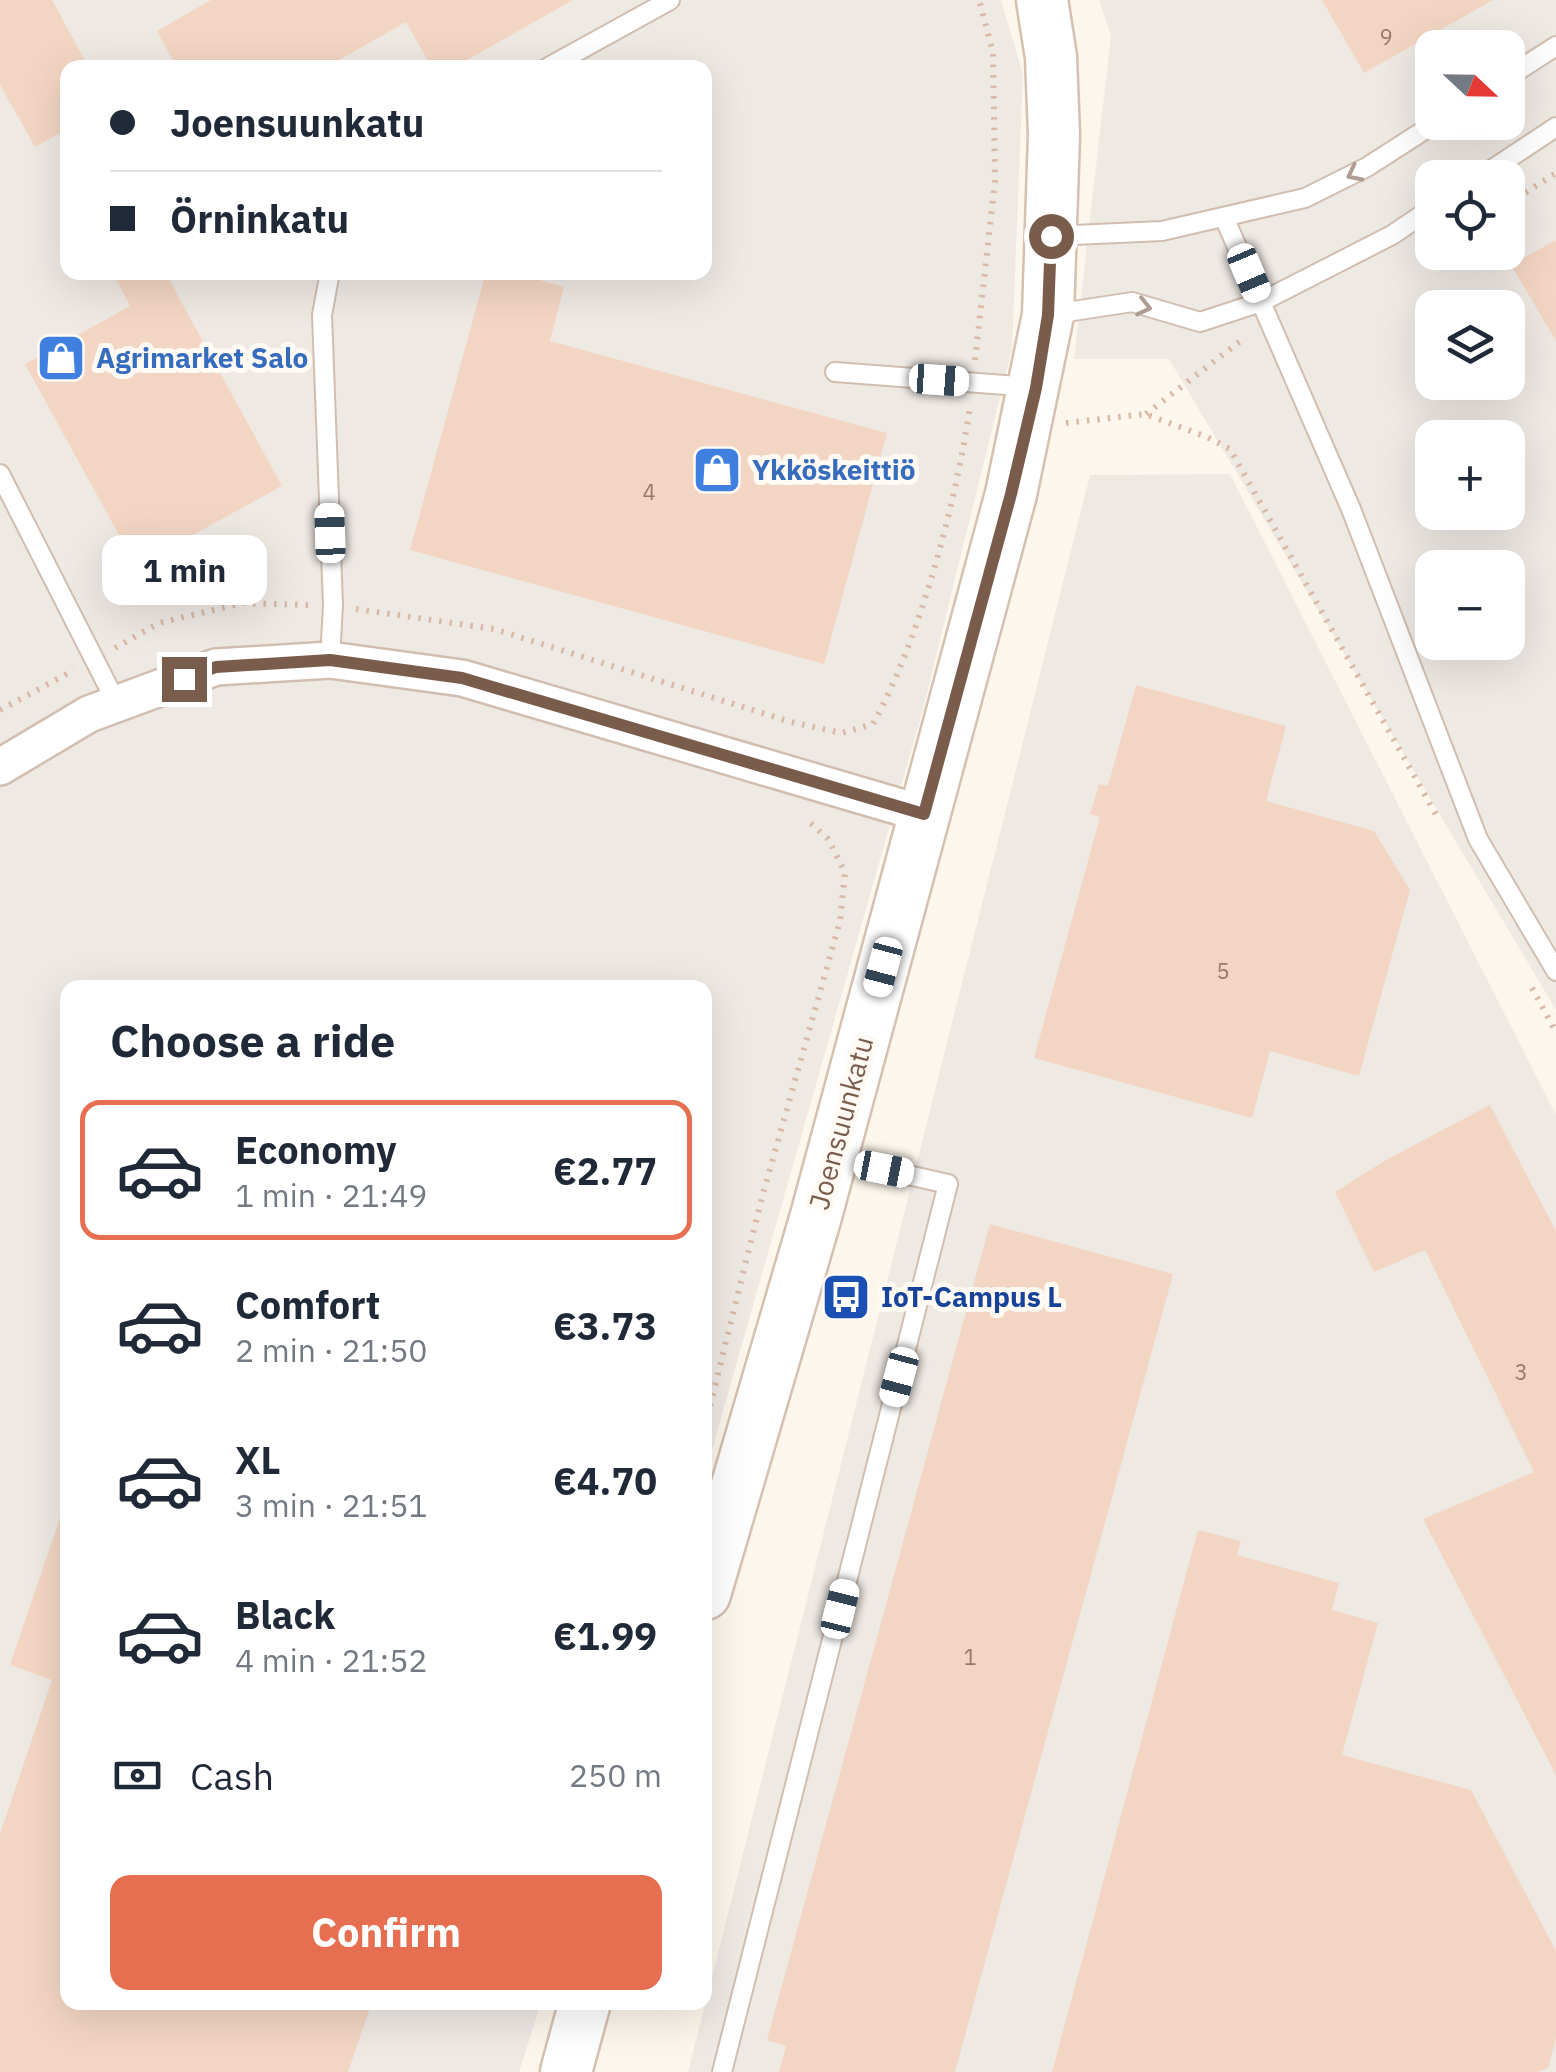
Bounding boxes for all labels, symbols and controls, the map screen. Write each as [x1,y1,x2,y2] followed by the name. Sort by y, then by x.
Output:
[1379,22,1393,51] house number: 9
[1415,30,1525,140] north arrow
[1415,30,1525,660] map controls
[170,98,424,147] text: Joensuunkatu
[1415,160,1525,270] button: locate
[1347,162,1365,181] one-way arrow
[170,194,349,243] text: Örninkatu
[1029,214,1074,259] route start
[1223,240,1275,306] car
[1415,290,1525,400] button: layers
[1135,295,1152,316] one-way arrow
[35,332,87,384] shop icon: Agrimarket Salo
[96,339,308,376] place label: Agrimarket Salo
[908,363,970,397] car
[1415,420,1525,530] button: +
[691,444,743,496] shop icon: Ykköskeittiö
[752,451,916,488] place label: Ykköskeittiö
[642,477,656,506] house number: 4
[314,502,346,564] car
[101,534,266,604] callout: 1 min
[143,549,226,591] text: 1 min
[1415,550,1525,660] button: −
[162,657,207,702] route end
[861,934,905,1000] car
[1216,956,1230,985] house number: 5
[110,1011,395,1069] text: Choose a ride
[800,1032,881,1214] street label: Joensuunkatu
[115,1125,205,1215] icon: car
[235,1125,397,1174] text: Economy
[553,1146,657,1195] text: €2.77
[852,1149,916,1189] car
[235,1174,428,1216] text: 1 min · 21:49
[820,1271,872,1323] bus stop icon: IoT-Campus L
[881,1278,1062,1315] place label: IoT-Campus L
[115,1280,205,1370] icon: car
[235,1280,380,1329] text: Comfort
[553,1301,657,1350] text: €3.73
[235,1329,428,1371] text: 2 min · 21:50
[877,1344,921,1410] car
[1514,1357,1528,1386] house number: 3
[115,1435,205,1525] icon: car
[235,1435,281,1484] text: XL
[553,1456,657,1505] text: €4.70
[235,1484,428,1526] text: 3 min · 21:51
[818,1576,862,1642] car
[115,1590,205,1680] icon: car
[235,1590,335,1639] text: Black
[553,1611,657,1660] text: €1.99
[235,1639,428,1681] text: 4 min · 21:52
[963,1642,977,1671] house number: 1
[110,1748,165,1803] icon: cash
[190,1751,274,1800] text: Cash
[569,1754,662,1796] text: 250 m
[110,1875,662,1990] button: Confirm

